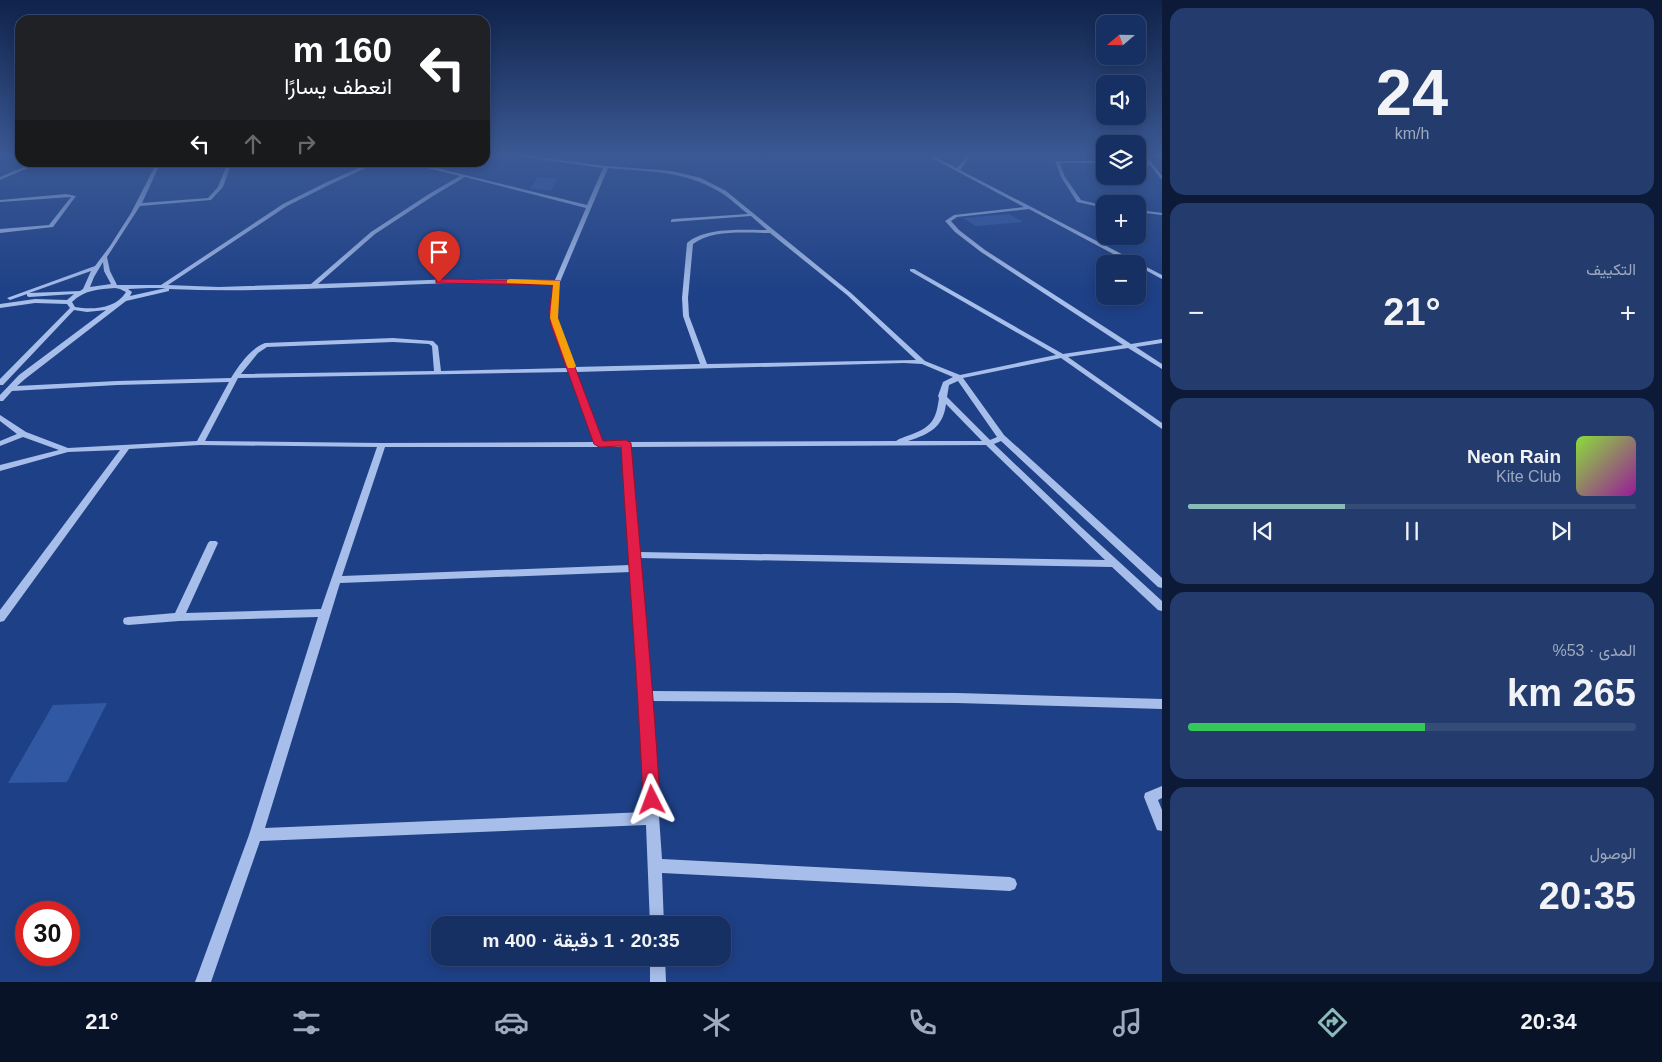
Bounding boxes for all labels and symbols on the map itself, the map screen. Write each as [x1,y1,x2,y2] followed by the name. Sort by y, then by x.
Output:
[1096,15,1146,65] north arrow
[418,231,460,282] pin
[625,773,677,825] position arrow
[15,901,80,966] speed limit sign: 30

